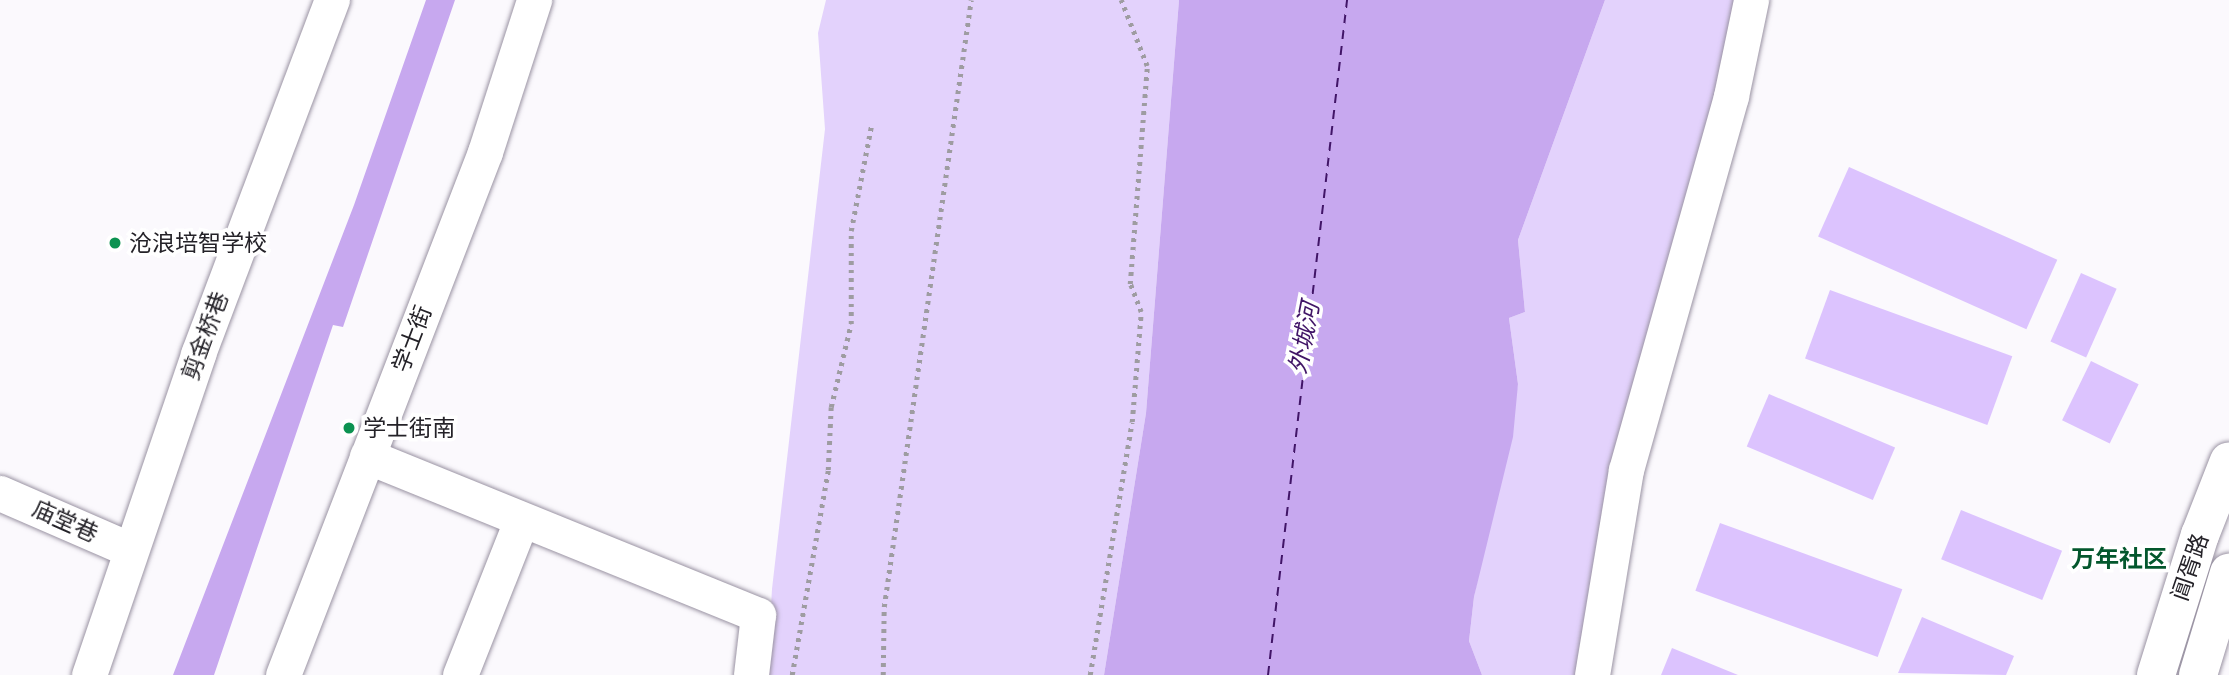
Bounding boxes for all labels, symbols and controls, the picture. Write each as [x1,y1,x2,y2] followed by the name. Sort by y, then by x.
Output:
[129,229,267,257] place label: 沧浪培智学校
[107,235,123,251] marker: 沧浪培智学校
[176,288,234,384] street label: 剪金桥巷
[1283,300,1325,376] water label: 外城河
[387,302,437,376] street label: 学士街
[363,414,455,442] place label: 学士街南
[341,420,357,436] marker: 学士街南
[28,494,102,548] street label: 庙堂巷
[2166,530,2214,604] street label: 阊胥路
[2071,545,2167,573] district label: 万年社区

